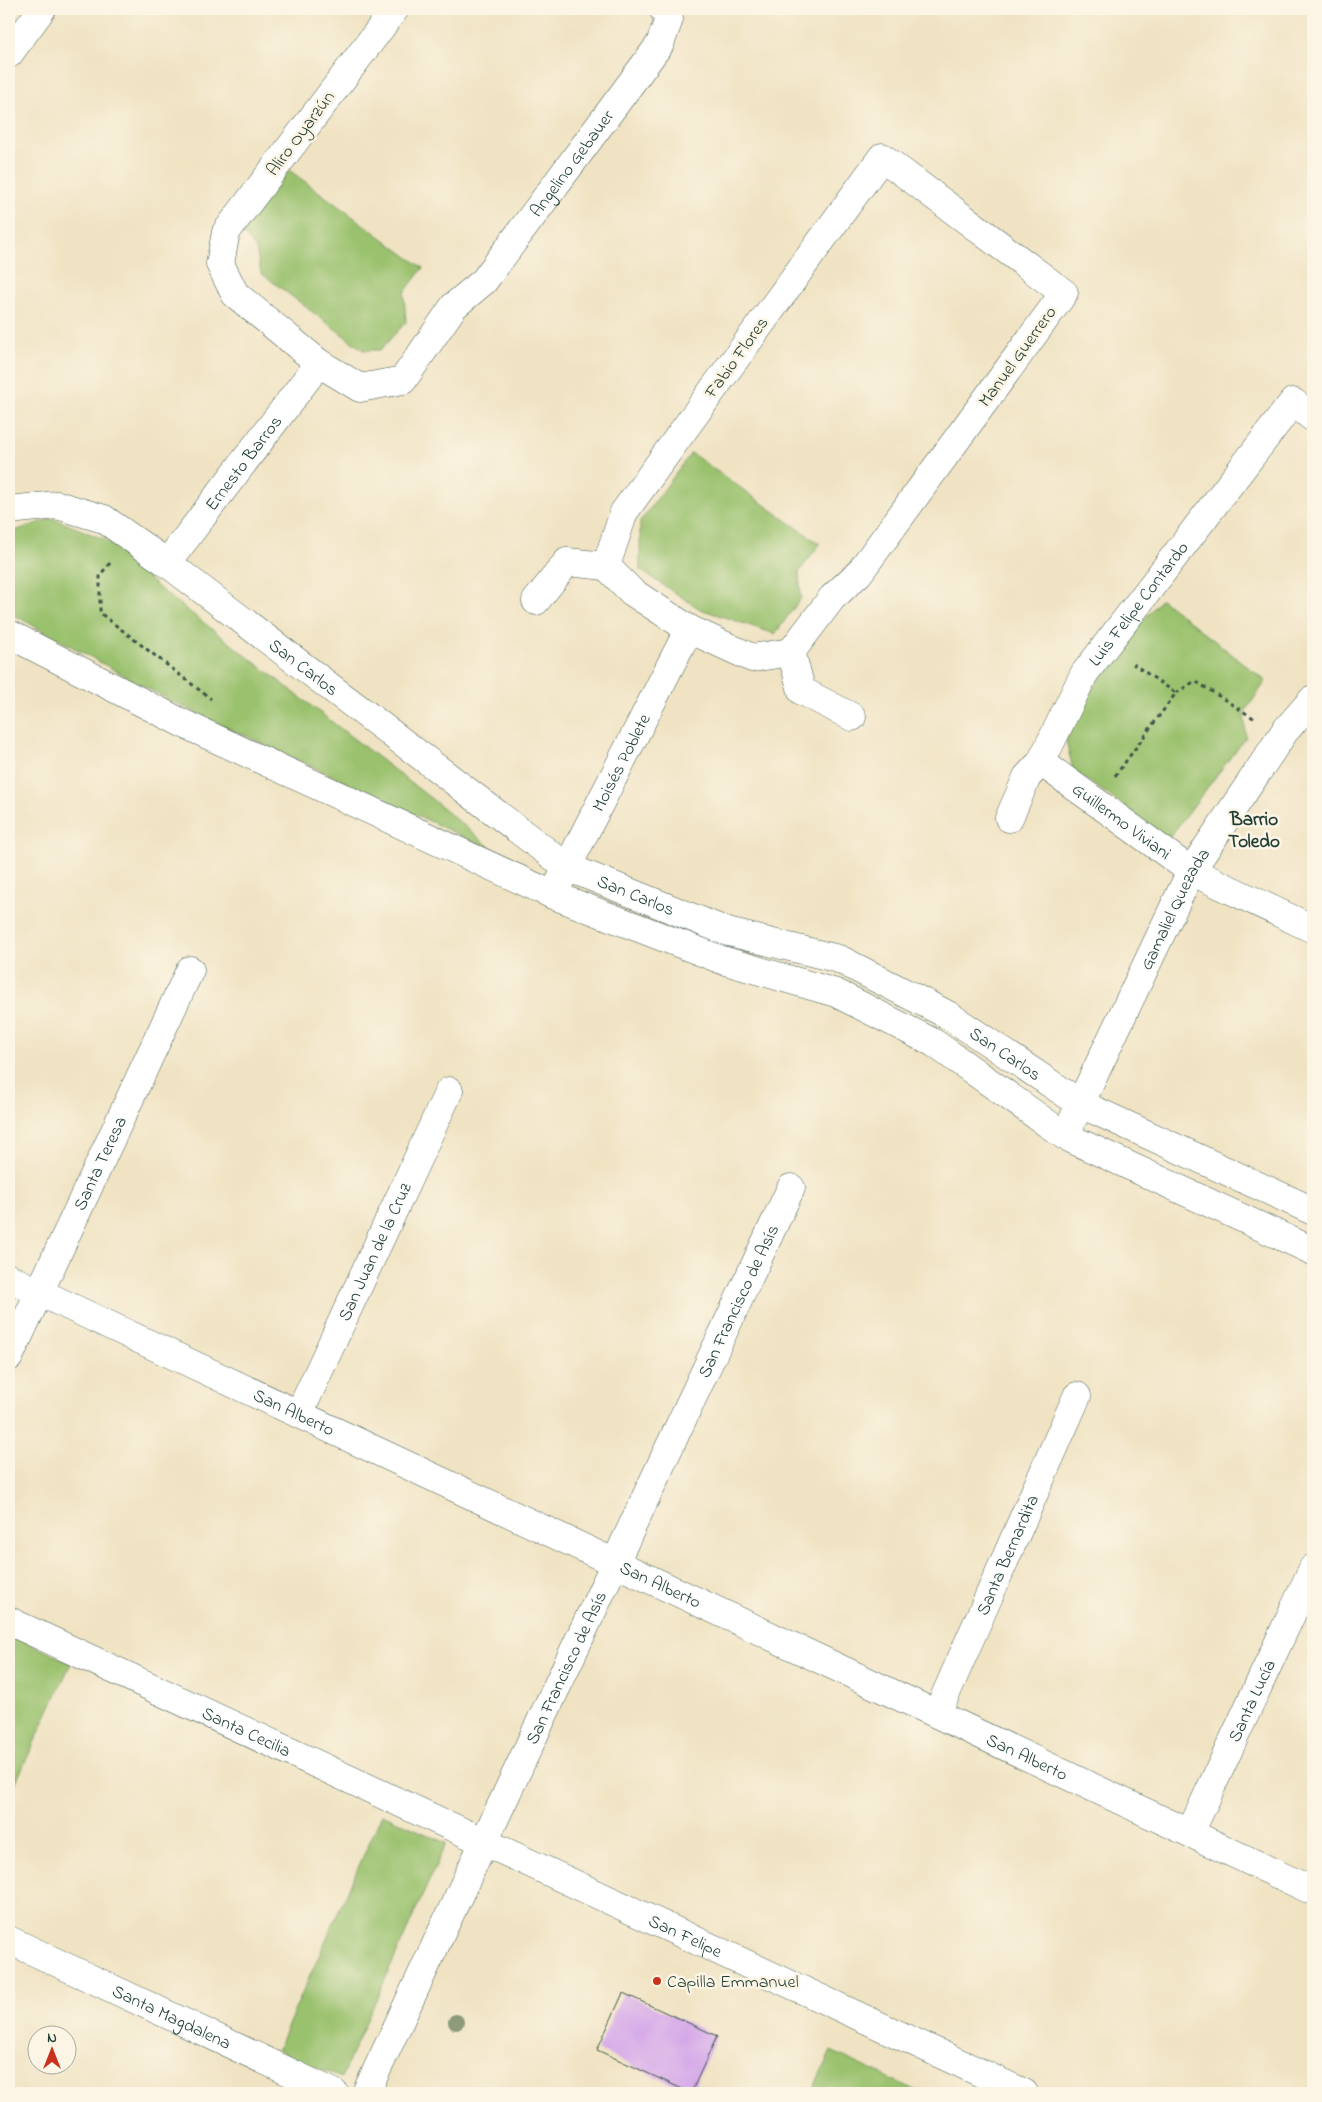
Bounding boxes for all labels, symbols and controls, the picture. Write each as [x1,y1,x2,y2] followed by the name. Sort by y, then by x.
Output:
[261,86,342,182] street label: Aliro Oyarzún
[525,105,622,223] street label: Angelino Gebauer
[973,301,1064,413] street label: Manuel Guerrero
[699,312,776,405] street label: Fabio Flores
[200,411,290,517] street label: Ernesto Barros
[1083,537,1196,673] street label: Luis Felipe Contardo
[262,634,343,704] street label: San Carlos
[587,709,659,817] street label: Moisés Poblete
[1066,777,1176,867] street label: Guillermo Viviani
[1228,807,1280,856] district label: Barrio Toledo
[1135,844,1218,975] street label: Gamaliel Quezada
[593,869,678,924] street label: San Carlos
[963,1022,1045,1089] street label: San Carlos
[68,1113,135,1215] street label: Santa Teresa
[333,1179,420,1326] street label: San Juan de la Cruz
[693,1221,787,1383] street label: San Francisco de Asís
[248,1383,338,1444] street label: San Alberto
[971,1491,1047,1620] street label: Santa Bernardita
[615,1556,705,1616] street label: San Alberto
[520,1587,615,1749] street label: San Francisco de Asís
[1223,1656,1284,1747] street label: Santa Lucía
[197,1701,295,1765] street label: Santa Cecilia
[981,1728,1071,1789] street label: San Alberto
[643,1909,727,1966] street label: San Felipe
[667,1970,799,1996] place label: Capilla Emmanuel
[651,1975,663,1987] marker: Capilla Emmanuel
[107,1979,235,2058] street label: Santa Magdalena
[28,2024,78,2074] north arrow
[47,2028,57,2049] text: N

